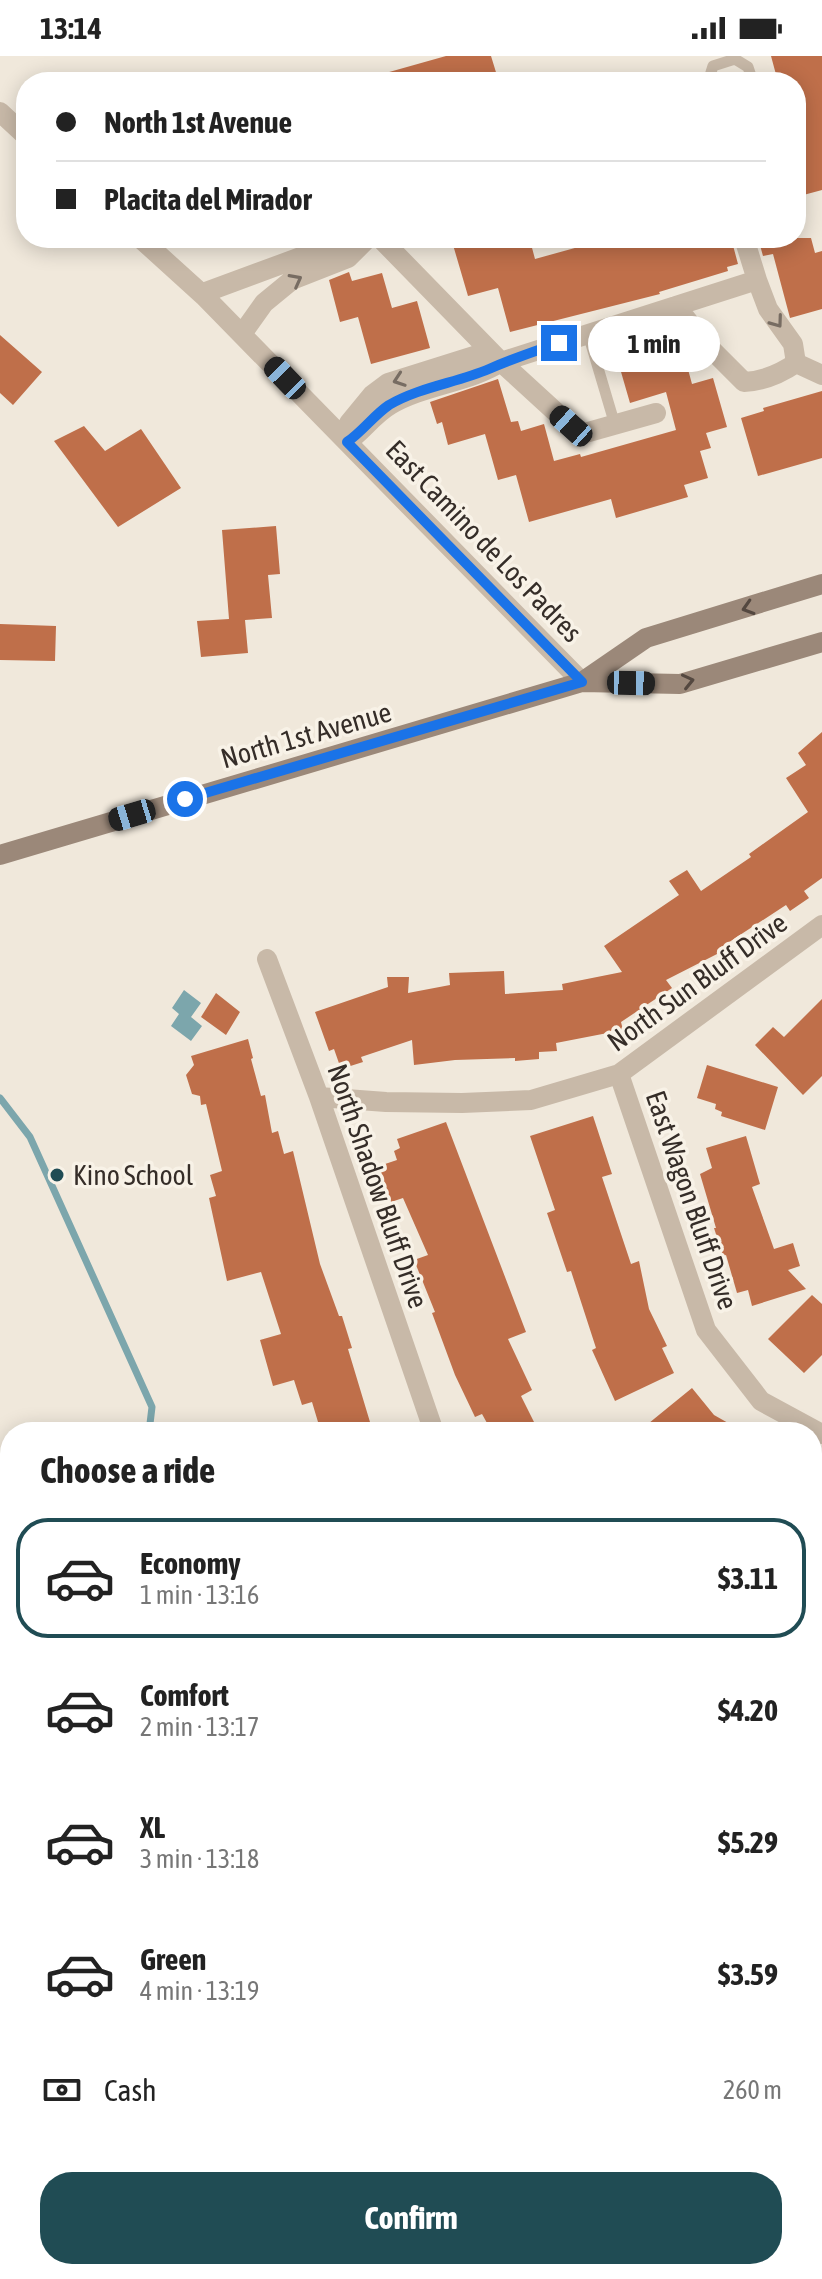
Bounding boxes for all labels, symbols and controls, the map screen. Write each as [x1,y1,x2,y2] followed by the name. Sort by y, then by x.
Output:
[40,11,102,45] text: 13:14
[104,105,292,139] text: North 1st Avenue
[104,182,312,216] text: Placita del Mirador
[288,275,302,290] one-way arrow
[767,313,782,328] one-way arrow
[587,315,719,371] callout: 1 min
[541,325,577,361] route end
[627,329,681,359] text: 1 min
[260,352,310,404] car
[393,371,407,387] one-way arrow
[545,401,597,451] car
[380,434,588,648] street label: East Camino de Los Padres
[741,599,755,615] one-way arrow
[607,671,655,695] car
[680,673,694,690] one-way arrow
[217,695,395,775] street label: North 1st Avenue
[167,781,203,817] route start
[106,797,158,833] car
[601,906,793,1058] street label: North Sun Bluff Drive
[321,1060,435,1312] street label: North Shadow Bluff Drive
[640,1087,744,1313] street label: East Wagon Bluff Drive
[73,1159,194,1191] place label: Kino School
[48,1166,66,1184] marker: Kino School
[40,1449,215,1491] text: Choose a ride
[44,1542,116,1614] icon: car
[140,1546,241,1580] text: Economy
[718,1561,778,1595] text: $3.11
[140,1580,259,1610] text: 1 min · 13:16
[44,1674,116,1746] icon: car
[140,1678,229,1712] text: Comfort
[718,1693,778,1727] text: $4.20
[140,1712,259,1742] text: 2 min · 13:17
[44,1806,116,1878] icon: car
[140,1810,165,1844] text: XL
[718,1825,778,1859] text: $5.29
[140,1844,259,1874] text: 3 min · 13:18
[44,1938,116,2010] icon: car
[140,1942,206,1976] text: Green
[718,1957,778,1991] text: $3.59
[140,1976,259,2006] text: 4 min · 13:19
[40,2068,84,2112] icon: cash
[104,2073,157,2107] text: Cash
[723,2075,782,2105] text: 260 m
[40,2172,782,2264] button: Confirm

